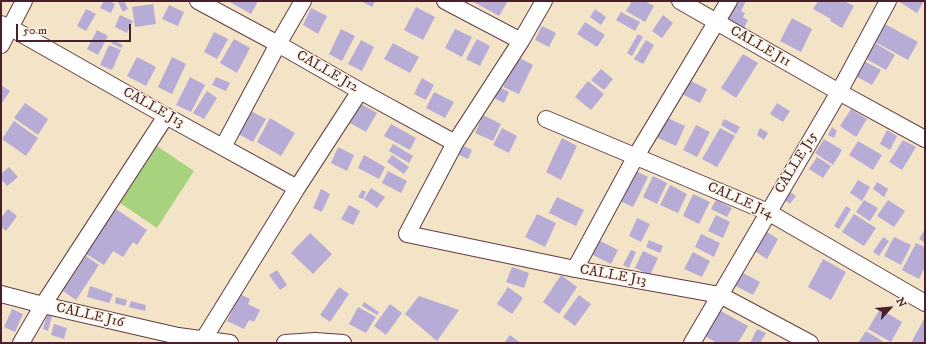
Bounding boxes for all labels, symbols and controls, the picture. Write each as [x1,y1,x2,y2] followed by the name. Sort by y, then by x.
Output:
[18,16,133,42] scale bar
[23,23,47,38] text: 50 m
[727,23,793,71] street label: CALLE J11
[293,47,361,97] street label: CALLE J12
[119,84,187,132] street label: CALLE J13
[772,129,822,197] street label: CALLE J15
[705,179,775,223] street label: CALLE J14
[578,262,648,290] street label: CALLE J13
[870,288,910,328] north arrow
[892,295,909,310] text: N
[54,300,126,332] street label: CALLE J16

